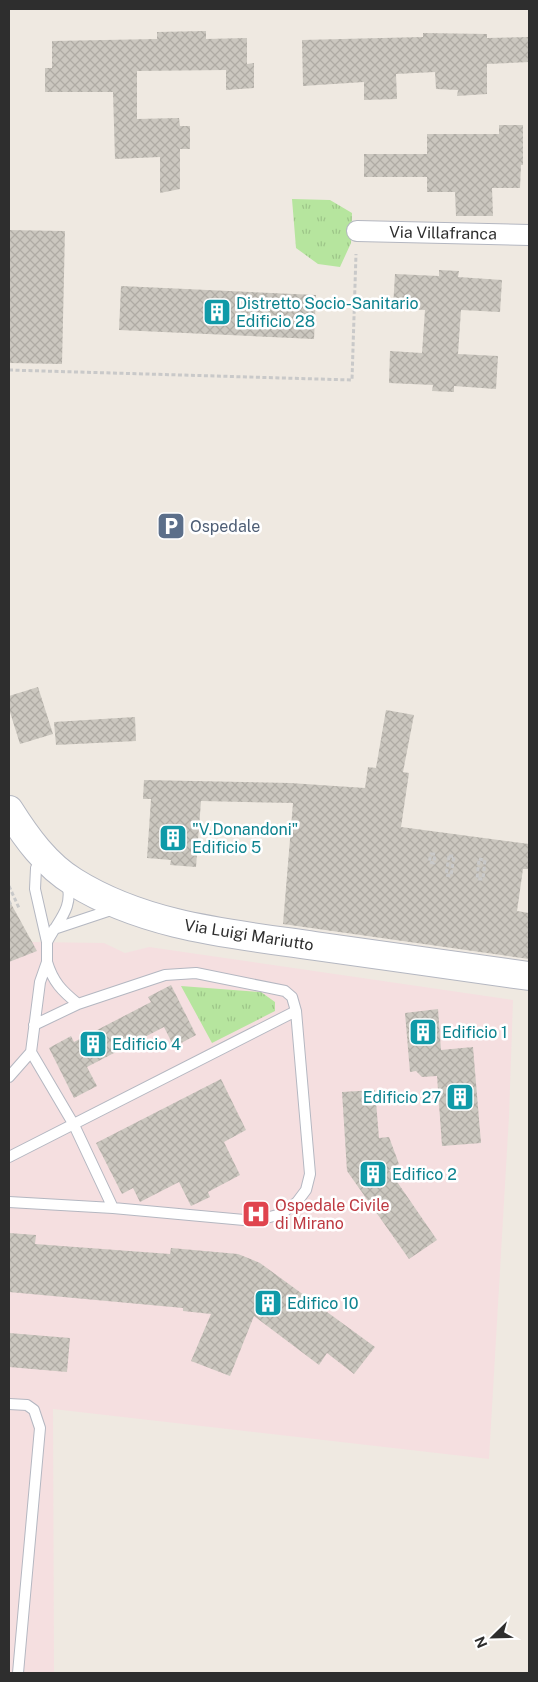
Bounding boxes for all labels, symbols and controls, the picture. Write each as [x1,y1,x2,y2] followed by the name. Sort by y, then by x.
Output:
[389,223,497,243] street label: Via Villafranca
[236,294,419,331] place label: Distretto Socio-Sanitario Edificio 28
[202,297,232,327] building icon: Distretto Socio-Sanitario Edificio 28
[156,511,186,541] parking icon: Ospedale
[190,517,260,536] place label: Ospedale
[192,820,298,857] place label: "V.Donandoni" Edificio 5
[158,823,188,853] building icon: "V.Donandoni" Edificio 5
[183,915,315,955] street label: Via Luigi Mariutto
[408,1017,438,1047] building icon: Edificio 1
[442,1023,508,1042] place label: Edificio 1
[78,1029,108,1059] building icon: Edificio 4
[112,1035,181,1054] place label: Edificio 4
[445,1082,475,1112] building icon: Edificio 27
[363,1088,441,1107] place label: Edificio 27
[358,1159,388,1189] building icon: Edifico 2
[392,1165,457,1184] place label: Edifico 2
[275,1196,390,1233] place label: Ospedale Civile di Mirano
[241,1199,271,1229] hospital icon: Ospedale Civile di Mirano
[253,1288,283,1318] building icon: Edifico 10
[287,1294,359,1313] place label: Edifico 10
[468,1612,518,1662] north arrow
[472,1634,491,1650] text: N

